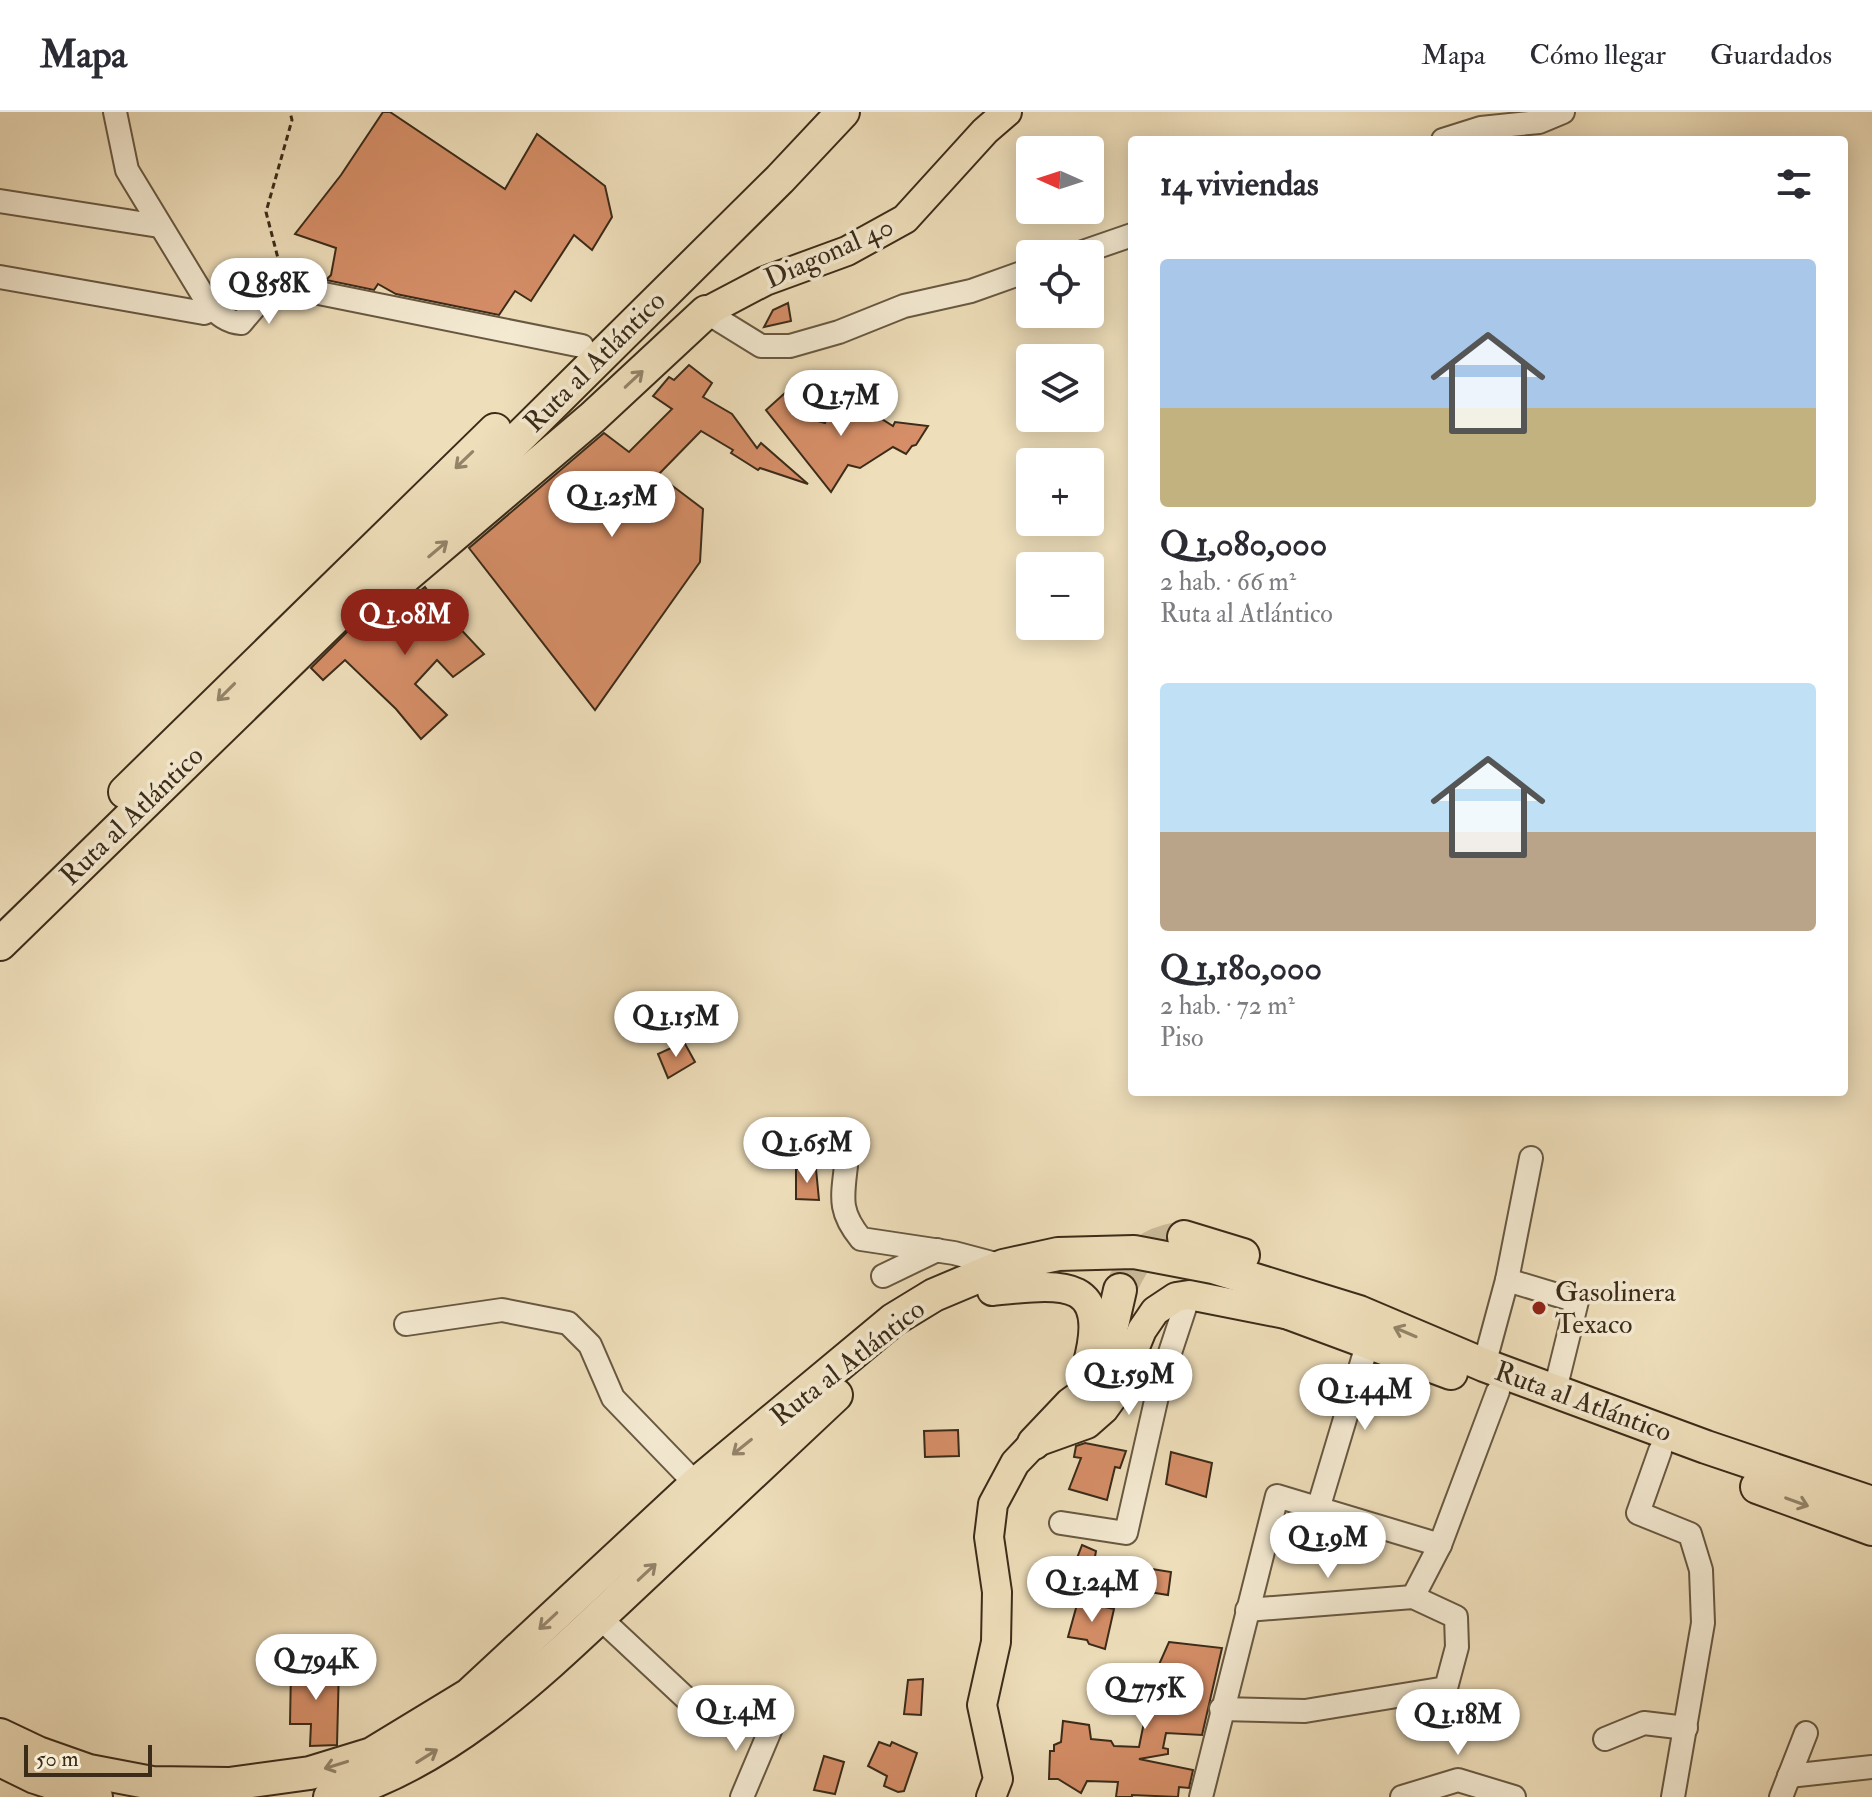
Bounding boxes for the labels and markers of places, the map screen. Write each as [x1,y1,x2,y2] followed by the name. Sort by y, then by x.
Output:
[204,258,334,326] pin: Q 858K
[776,370,906,438] pin: Q 1.7M
[538,471,686,539] pin: Q 1.25M
[331,589,479,657] pin: Q 1.08M
[602,991,750,1059] pin: Q 1.15M
[733,1117,881,1185] pin: Q 1.65M
[1555,1275,1676,1342] place label: Gasolinera Texaco
[1530,1299,1548,1317] marker: Gasolinera Texaco
[1055,1349,1203,1417] pin: Q 1.59M
[1291,1364,1439,1432] pin: Q 1.44M
[1263,1512,1393,1580] pin: Q 1.9M
[1018,1556,1166,1624] pin: Q 1.24M
[251,1634,381,1702] pin: Q 794K
[1080,1663,1210,1731] pin: Q 775K
[671,1685,801,1753] pin: Q 1.4M
[1384,1689,1532,1757] pin: Q 1.18M

